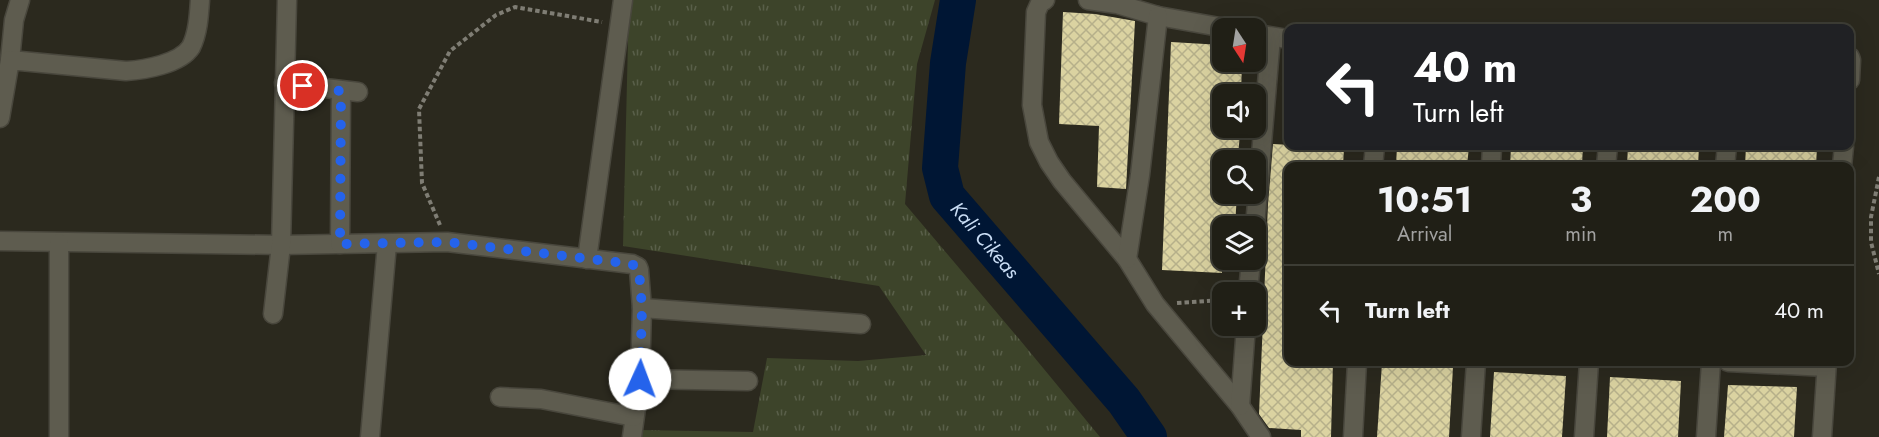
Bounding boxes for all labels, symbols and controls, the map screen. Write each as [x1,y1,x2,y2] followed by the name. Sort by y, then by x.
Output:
[1212,18,1266,72] north arrow
[1212,18,1266,336] map controls
[1413,37,1517,98] text: 40 m
[1314,48,1392,126] icon: left
[277,60,328,111] pin
[286,69,319,102] icon: arrive
[1212,84,1266,138] button: sound
[1413,93,1503,132] text: Turn left
[1212,150,1266,204] button: search
[1377,173,1472,225] text: 10:51
[1570,173,1592,225] text: 3
[1690,173,1761,225] text: 200
[943,196,1026,285] water label: Kali Cikeas
[1212,216,1266,270] button: layers
[1397,220,1452,249] text: Arrival
[1565,220,1597,249] text: min
[1717,220,1733,249] text: m
[1212,282,1266,336] button: +
[1314,294,1347,327] icon: left
[1365,294,1450,326] text: Turn left
[1774,294,1824,326] text: 40 m
[608,347,672,411] position arrow

